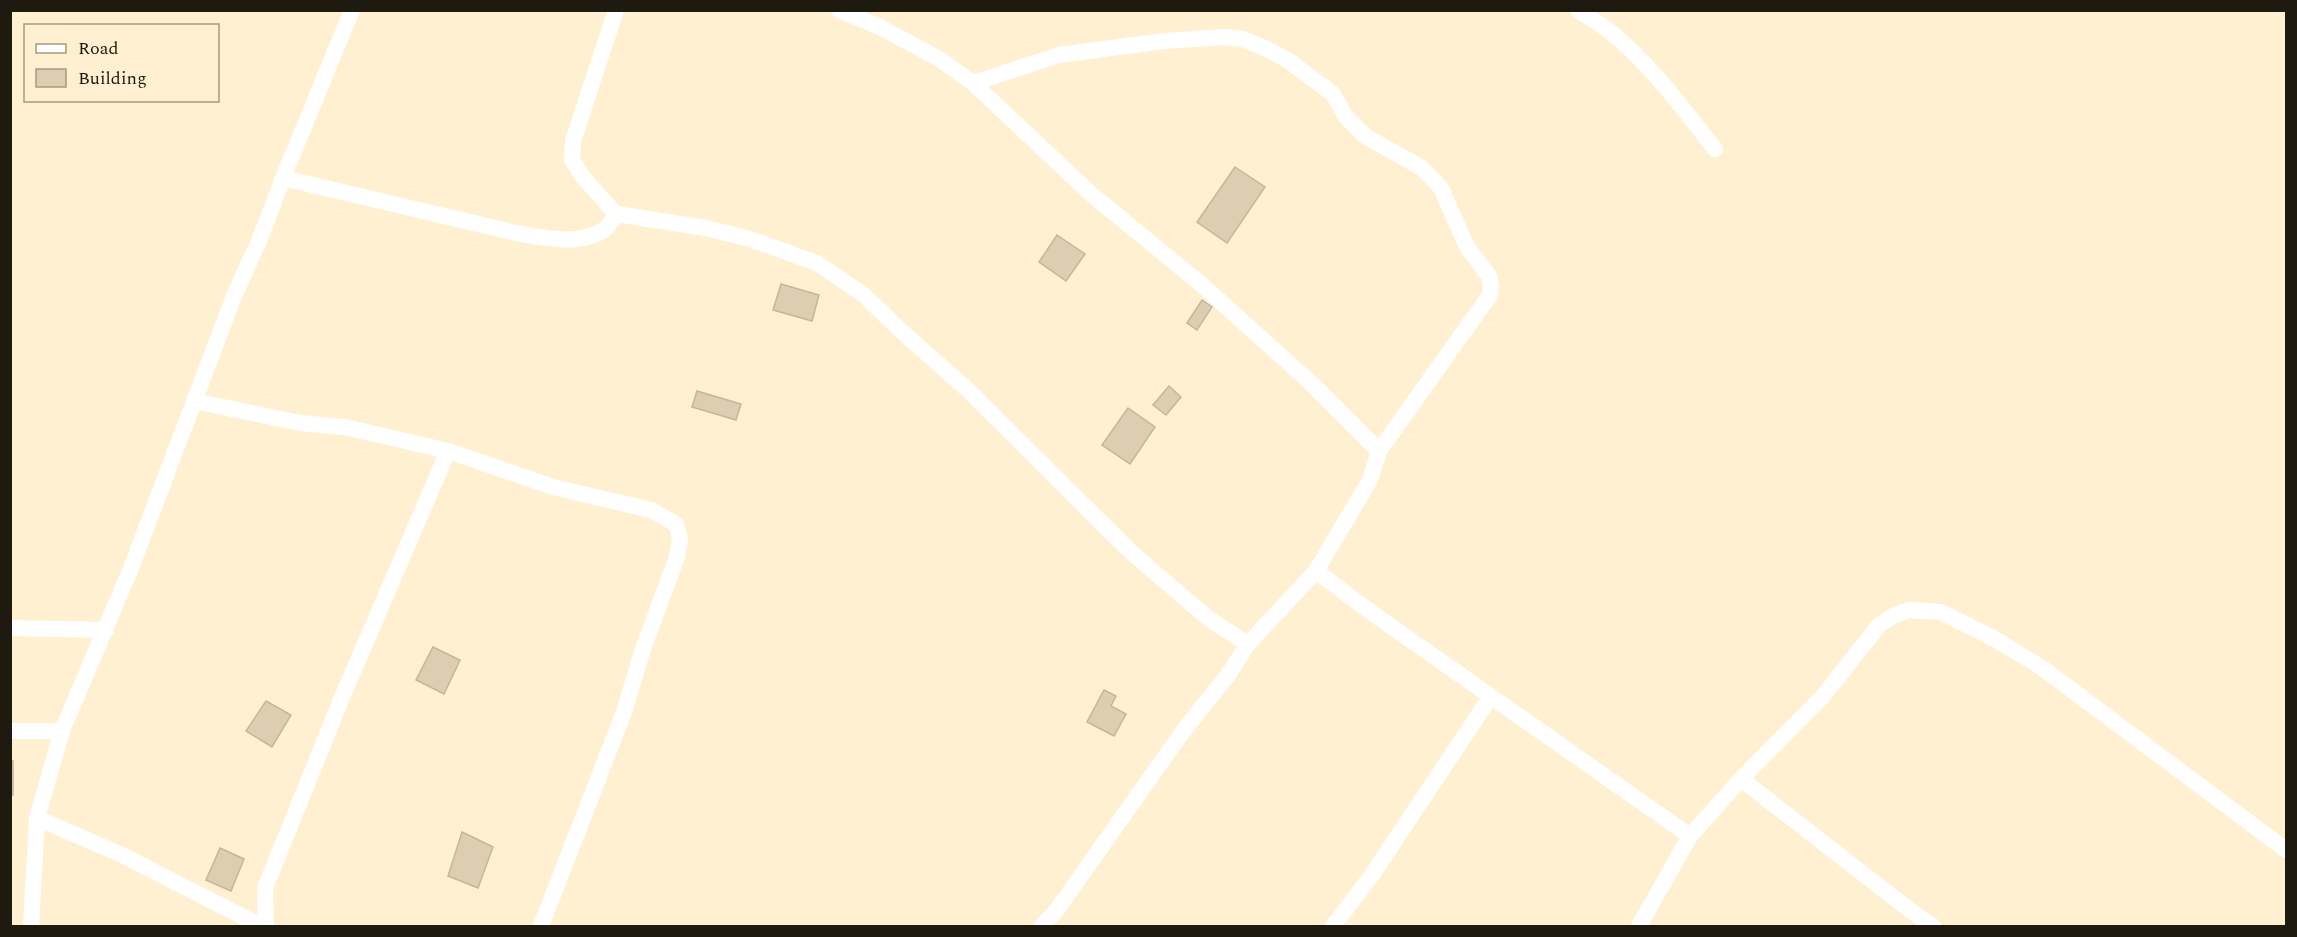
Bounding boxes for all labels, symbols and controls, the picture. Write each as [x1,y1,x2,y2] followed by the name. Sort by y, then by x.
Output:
[24,24,219,102] legend
[78,35,119,62] text: Road
[78,65,147,92] text: Building

